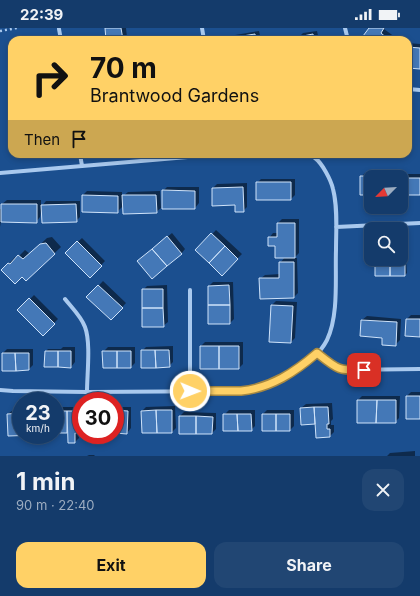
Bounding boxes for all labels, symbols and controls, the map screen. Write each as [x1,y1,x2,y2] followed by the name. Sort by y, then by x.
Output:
[20,5,63,24] text: 22:39
[90,51,157,85] text: 70 m
[24,52,76,104] icon: right
[90,85,259,106] text: Brantwood Gardens
[68,128,90,150] icon: arrive
[24,130,60,149] text: Then
[364,170,408,214] north arrow
[364,170,408,266] map controls
[364,222,408,266] button: search
[347,353,381,387] pin
[353,359,375,381] icon: arrive
[169,370,211,412] position arrow
[72,392,124,444] speed limit sign: 30
[25,401,51,425] text: 23
[26,422,50,434] text: km/h
[16,467,75,496] text: 1 min
[362,469,404,511] button: close
[16,497,95,513] text: 90 m · 22:40
[16,542,206,588] button: Exit
[214,542,404,588] button: Share

